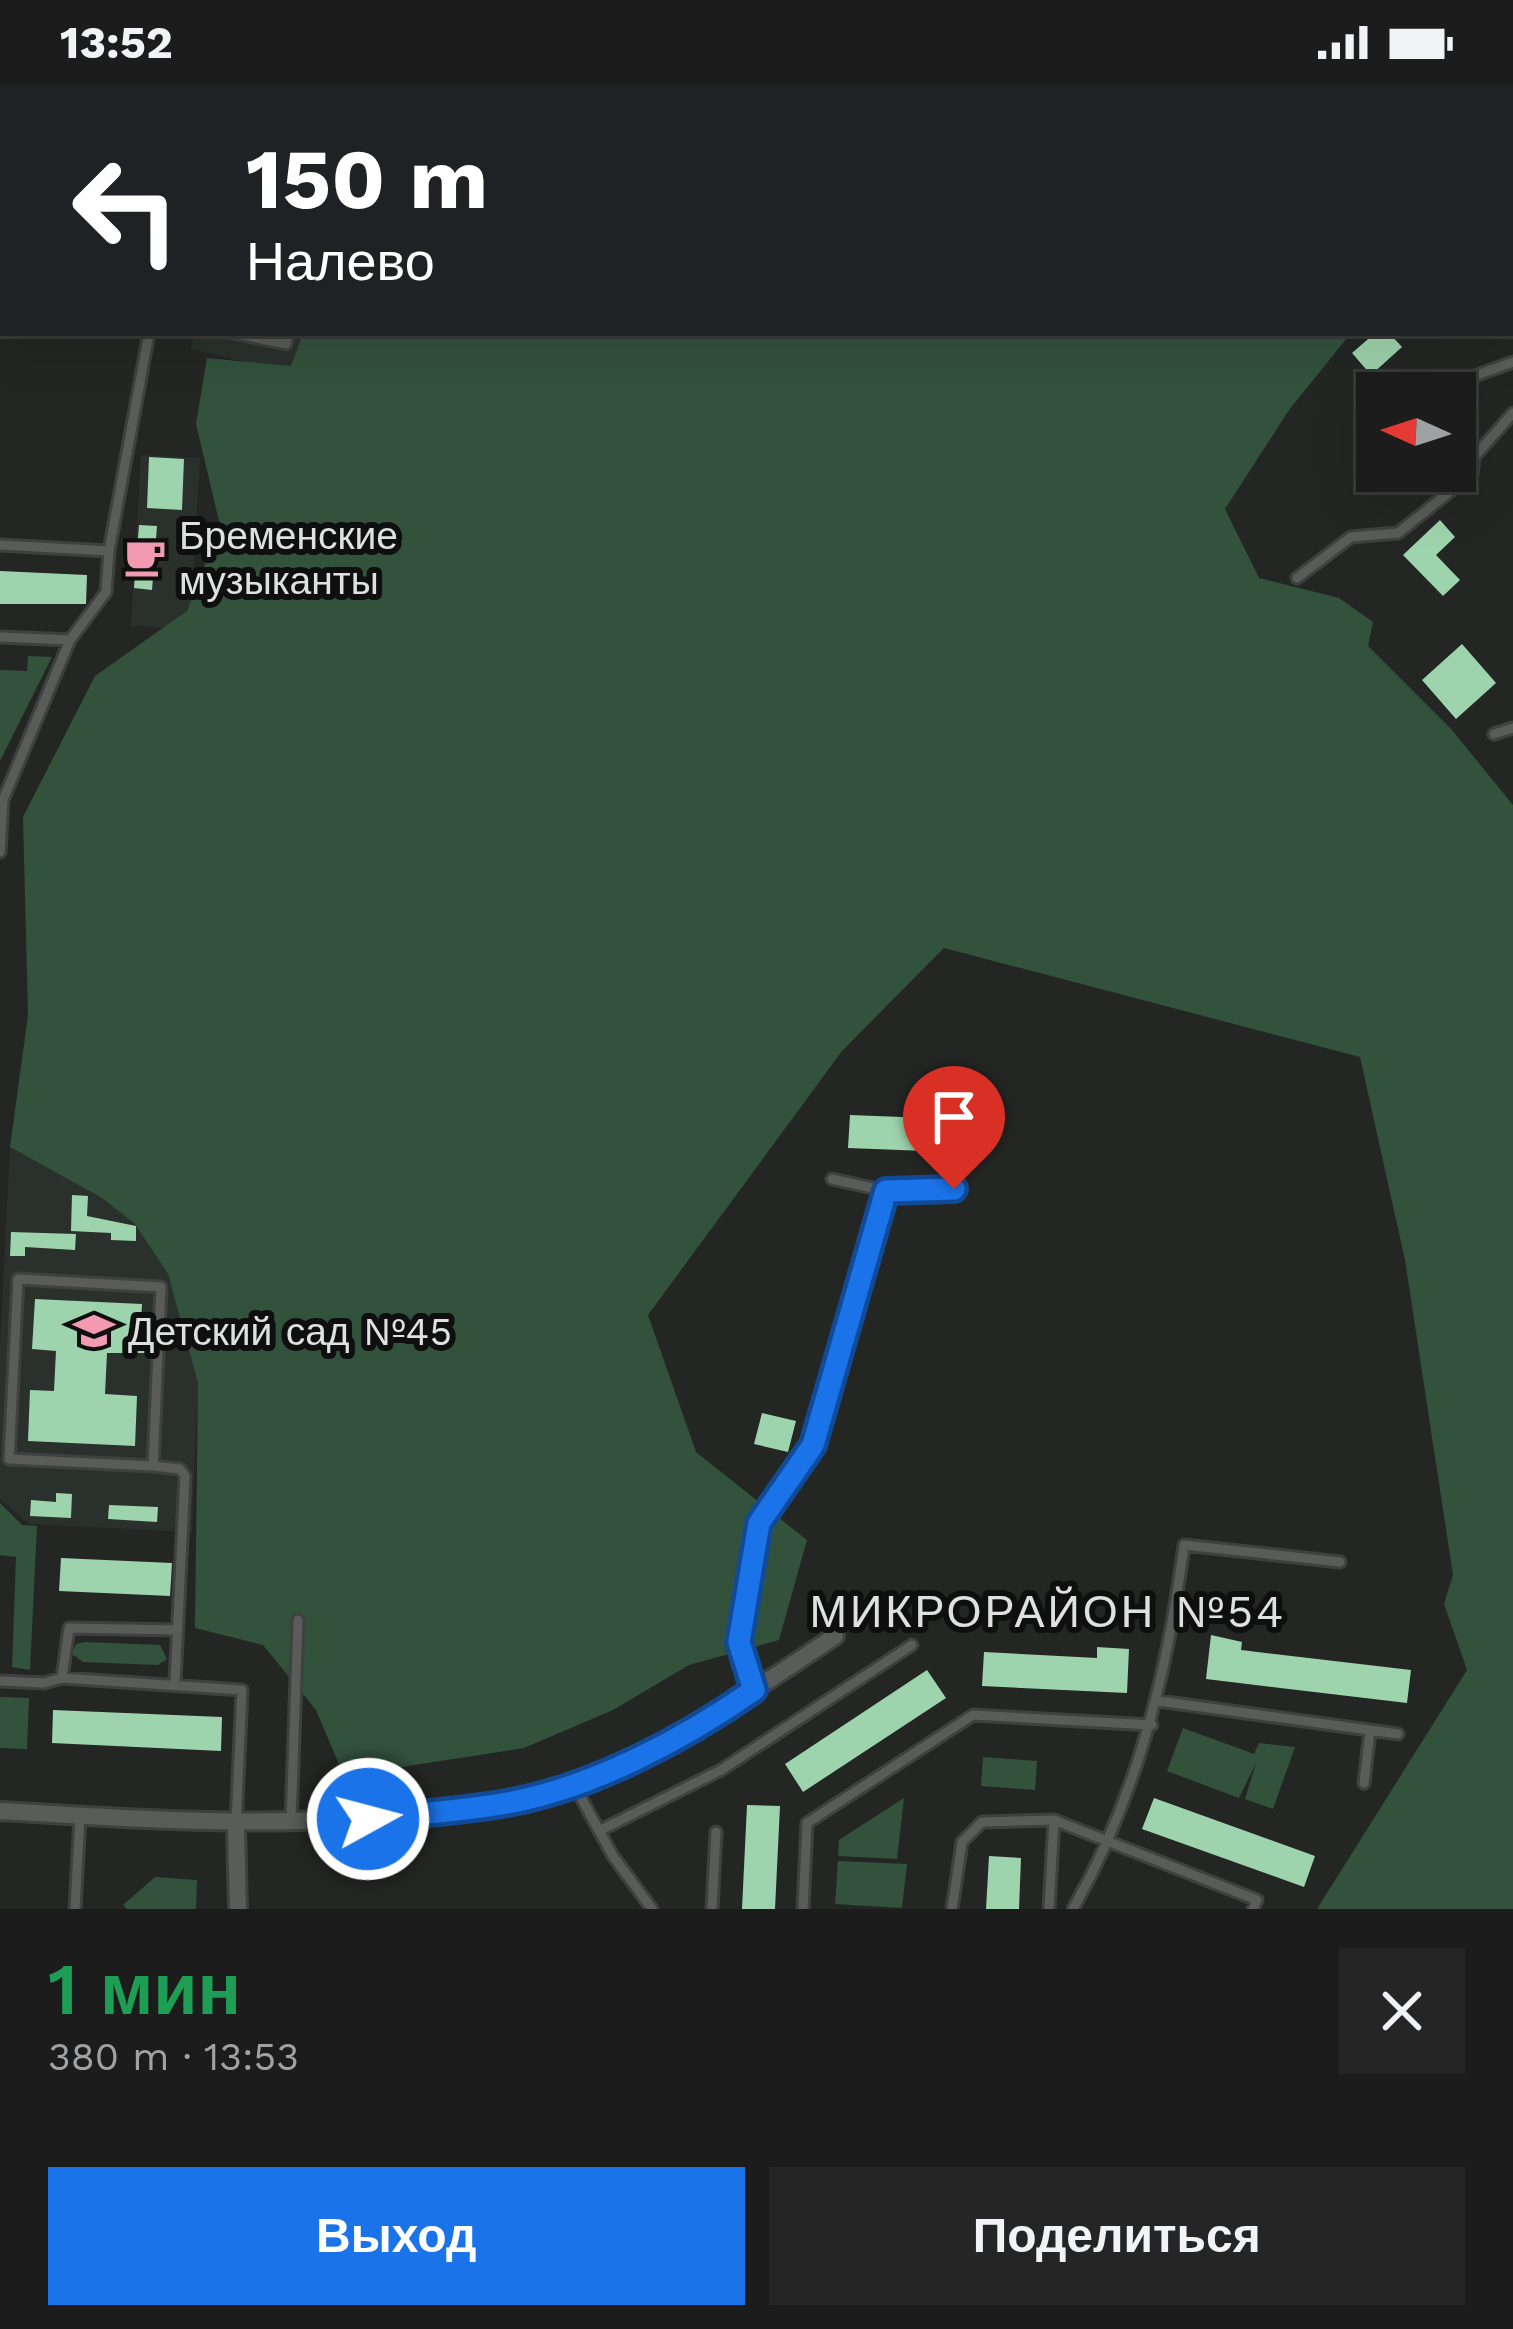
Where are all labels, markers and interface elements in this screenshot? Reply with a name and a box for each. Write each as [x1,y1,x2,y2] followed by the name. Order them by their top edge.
[60,16,173,69] text: 13:52
[246,130,488,228] text: 150 m
[48,132,204,288] icon: left
[246,230,435,293] text: Налево
[1356,372,1476,492] north arrow
[1356,372,1476,492] map controls
[179,513,398,603] place label: Бременские музыканты
[122,534,168,580] cafe icon: Бременские музыканты
[903,1066,1005,1189] pin
[921,1084,987,1150] icon: arrive
[71,1308,117,1354] school or university icon: Детский сад №45
[128,1309,452,1354] place label: Детский сад №45
[809,1585,1287,1638] district label: МИКРОРАЙОН №54
[305,1756,431,1882] position arrow
[48,1947,241,2031] text: 1 мин
[1339,1948,1465,2074] button: close
[48,2034,299,2079] text: 380 m · 13:53
[48,2167,745,2305] button: Выход
[769,2167,1465,2305] button: Поделиться

